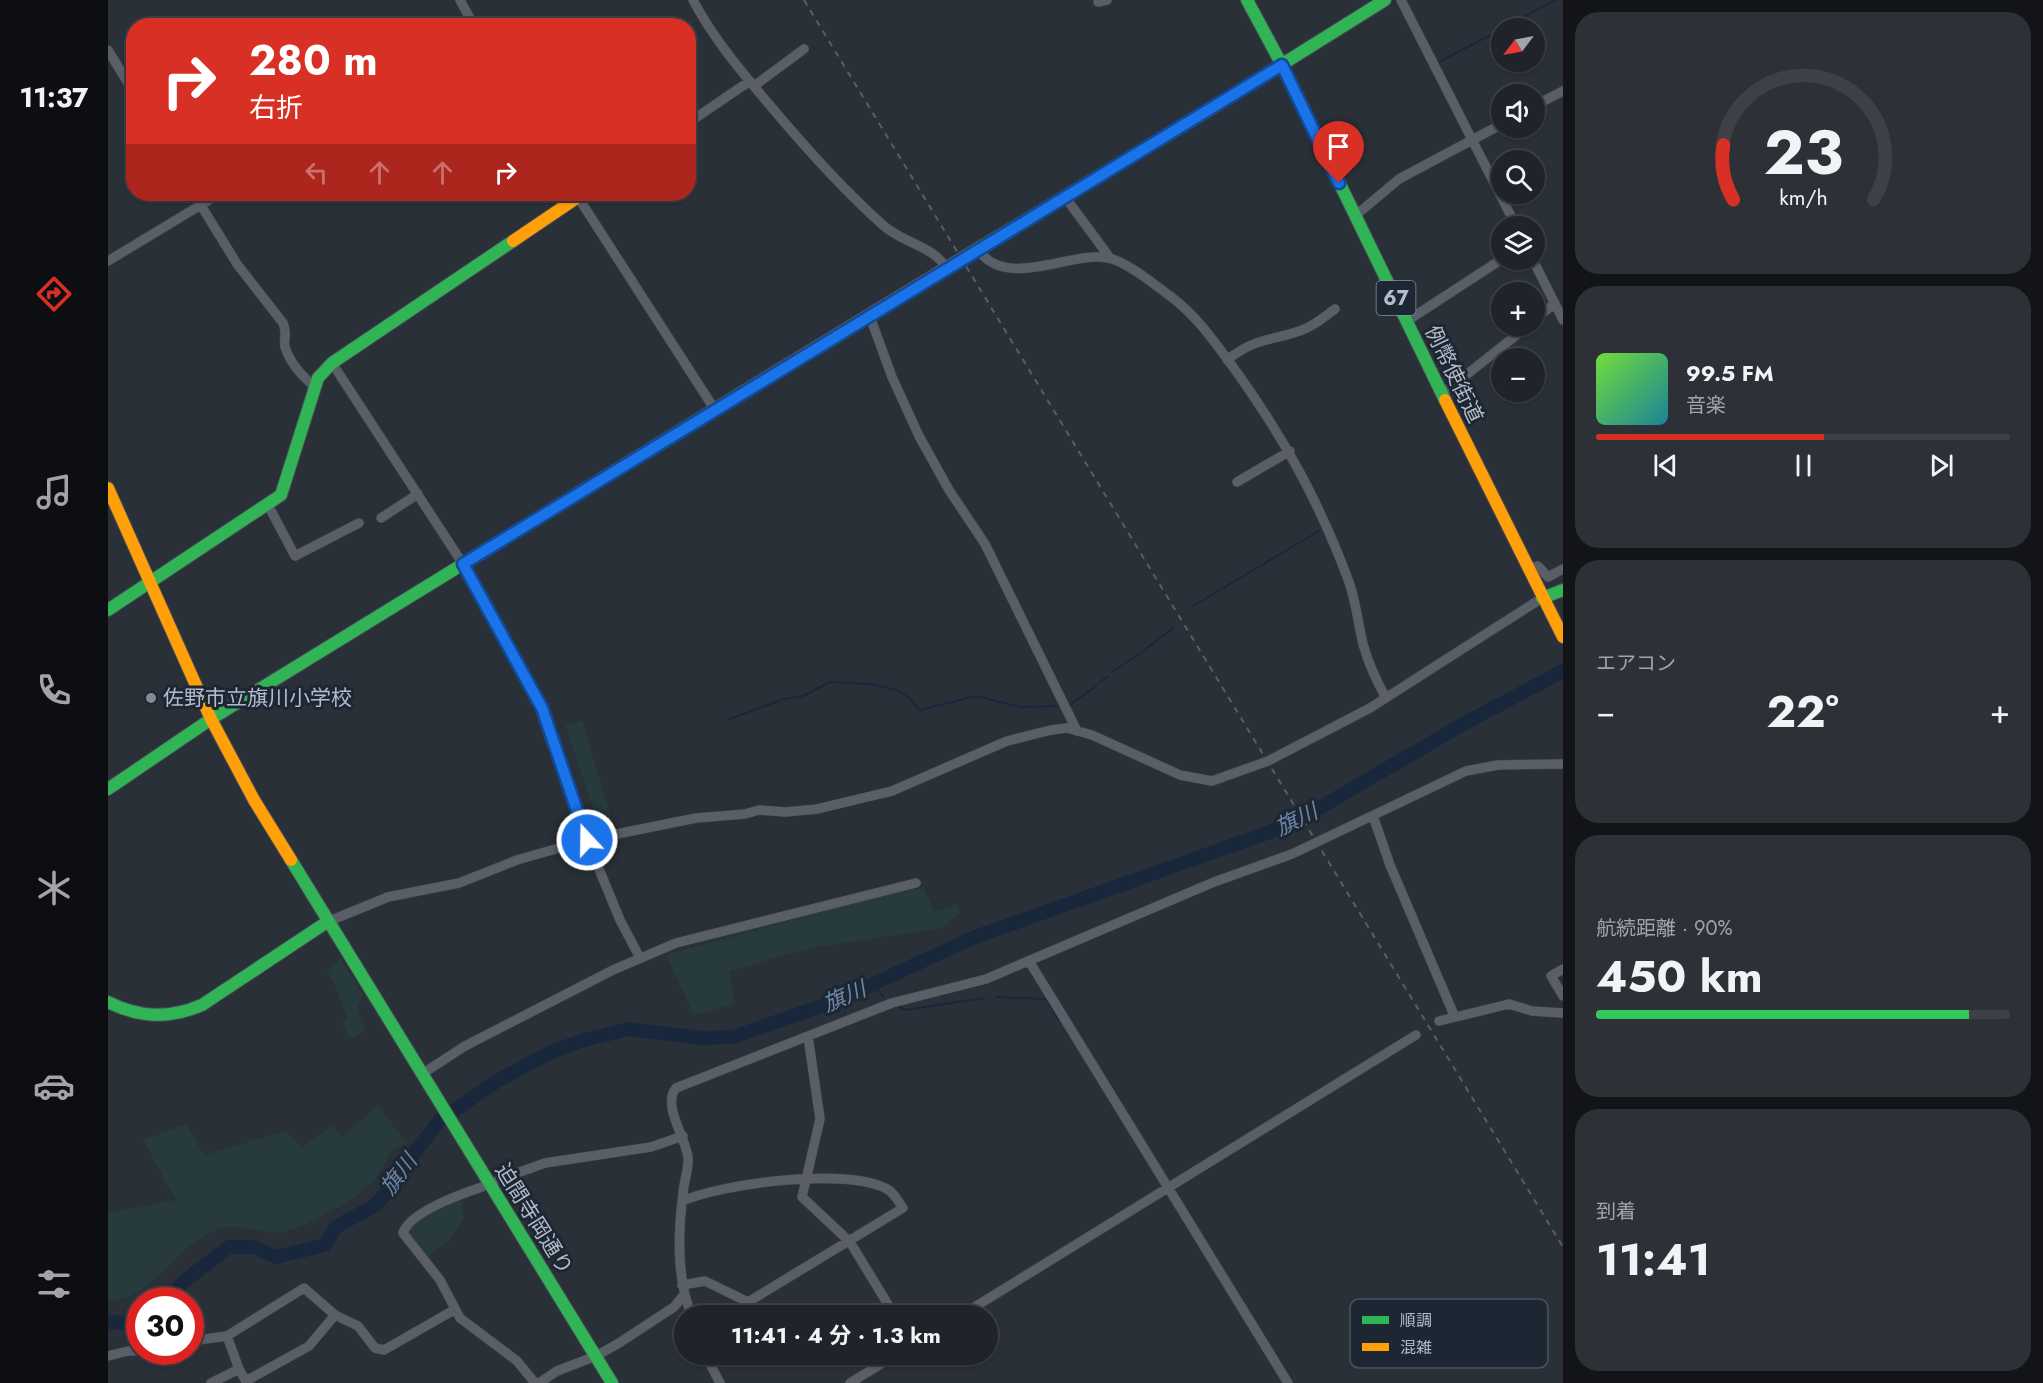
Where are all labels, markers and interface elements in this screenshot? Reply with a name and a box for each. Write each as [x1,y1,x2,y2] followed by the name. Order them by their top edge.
[1491,18,1545,72] north arrow
[1491,18,1545,402] map controls
[249,30,378,91] text: 280 m
[150,42,228,120] icon: right
[20,78,88,117] text: 11:37
[1491,84,1545,138] button: sound
[249,88,303,127] text: 右折
[1763,107,1843,197] text: 23
[1313,121,1364,183] pin
[1322,130,1355,163] icon: arrive
[1491,150,1545,204] button: search
[300,156,333,189] icon: left
[363,156,396,189] icon: ahead
[426,156,459,189] icon: ahead
[489,156,522,189] icon: right
[1779,182,1827,213] text: km/h
[1491,216,1545,270] button: layers
[33,273,75,315] icon: directions
[1376,281,1416,315] road number: 67
[1491,282,1545,336] button: +
[1418,320,1490,428] street label: 例幣使街道
[1491,348,1545,402] button: −
[1686,357,1774,389] text: 99.5 FM
[1686,391,1726,420] text: 音楽
[1649,449,1682,482] icon: previous
[1787,449,1820,482] icon: pause
[1925,449,1958,482] icon: next
[33,471,75,513] icon: music
[1596,649,1676,678] text: エアコン
[33,669,75,711] icon: phone
[1766,679,1839,744] text: 22°
[163,683,352,713] place label: 佐野市立旗川小学校
[1596,688,1615,735] text: −
[1990,688,2010,735] text: +
[144,691,158,705] marker: 佐野市立旗川小学校
[1269,794,1325,843] water label: 旗川
[555,808,619,872] position arrow
[33,867,75,909] icon: climate
[1596,914,1733,943] text: 航続距離 · 90%
[1596,944,1763,1009] text: 450 km
[817,972,872,1019] water label: 旗川
[33,1065,75,1107] icon: car
[372,1145,425,1201] water label: 旗川
[488,1158,580,1280] street label: 迫間寺岡通り
[1596,1197,1636,1226] text: 到着
[1596,1227,1711,1292] text: 11:41
[33,1263,75,1305] icon: filters
[126,1287,204,1365] speed limit sign: 30
[1350,1299,1548,1368] legend
[1400,1309,1432,1332] text: 順調
[731,1319,941,1351] text: 11:41 · 4 分 · 1.3 km
[1400,1336,1432,1359] text: 混雑

